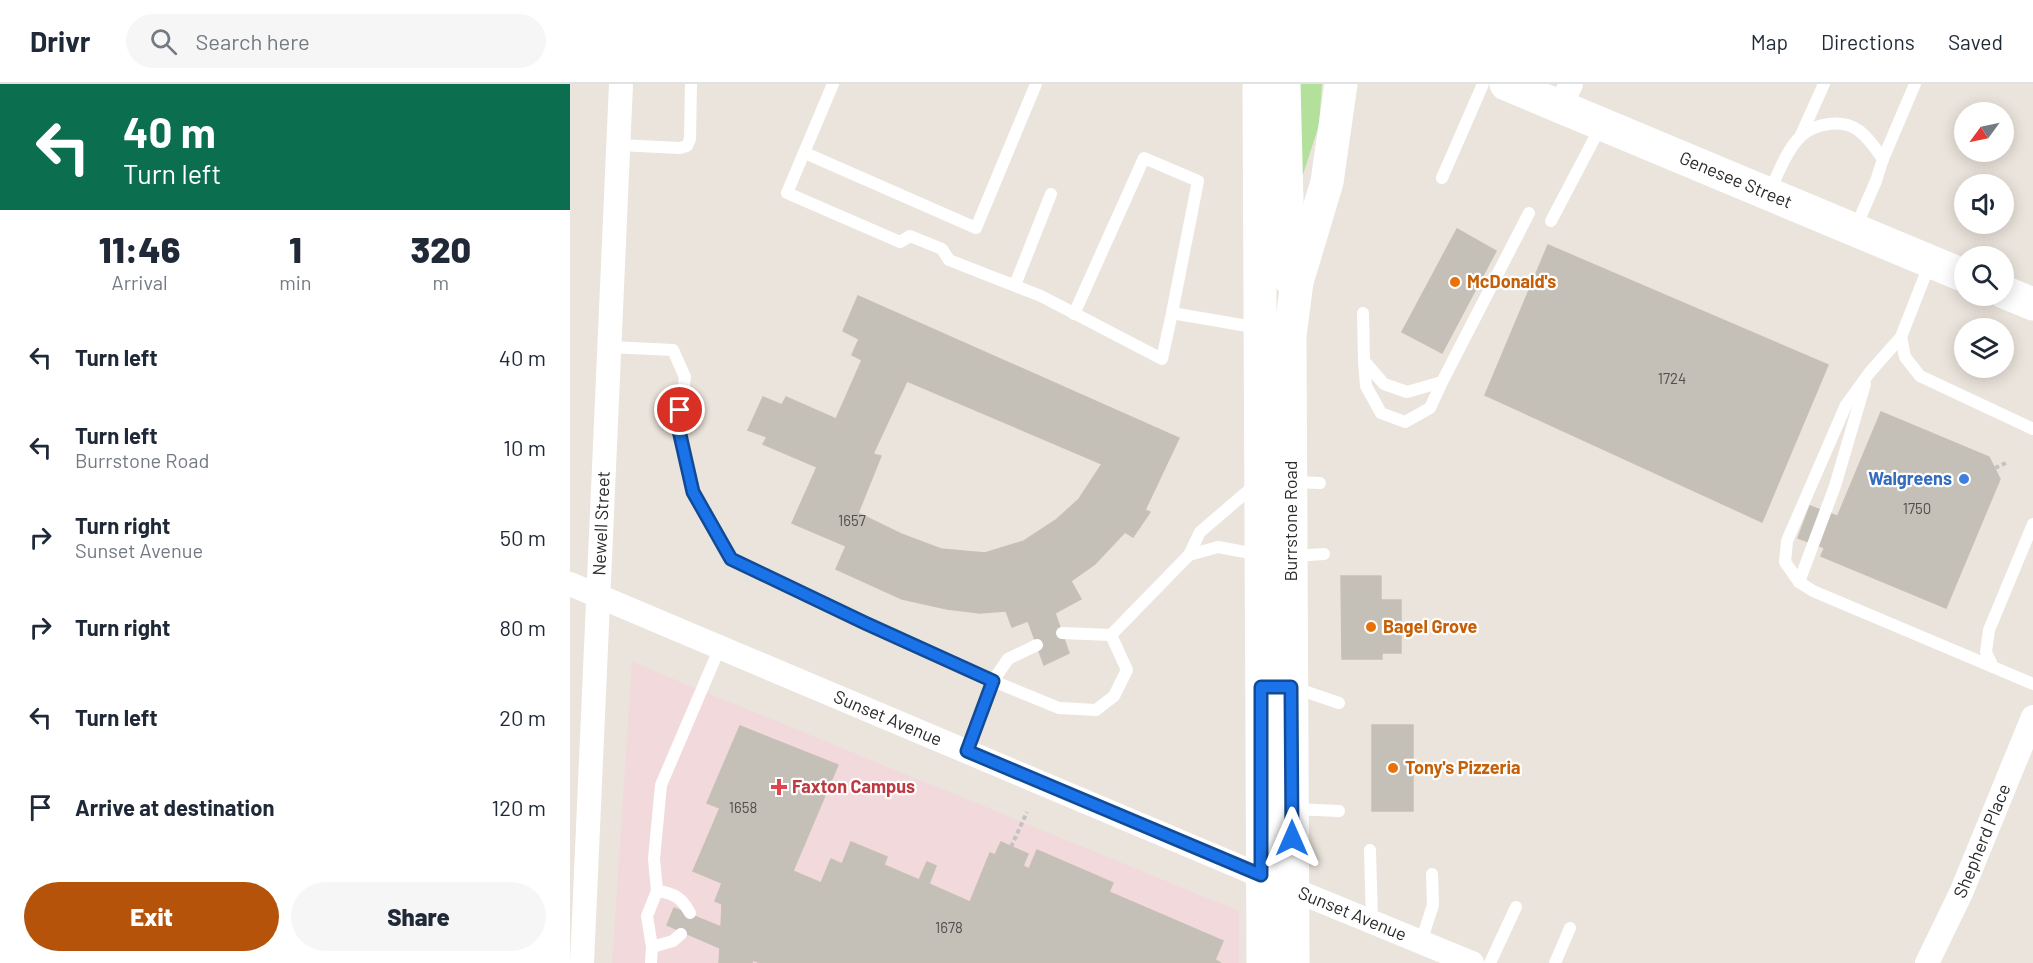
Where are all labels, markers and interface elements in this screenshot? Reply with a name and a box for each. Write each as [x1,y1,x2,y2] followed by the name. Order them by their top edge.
[126,14,546,68] search box
[30,24,90,58] text: Drivr
[147,25,180,58] icon: search
[195,28,310,54] text: Search here
[1751,29,1788,54] text: Map
[1821,29,1915,54] text: Directions
[1948,29,2003,54] text: Saved
[1954,102,2014,162] north arrow
[1954,102,2014,378] map controls
[123,106,216,156] text: 40 m
[24,108,102,186] icon: left
[1676,146,1796,213] street label: Genesee Street
[123,157,221,189] text: Turn left
[1954,174,2014,234] button: sound
[99,227,180,270] text: 11:46
[289,227,302,270] text: 1
[410,227,471,270] text: 320
[1954,246,2014,306] button: search
[112,270,168,294] text: Arrival
[279,270,312,294] text: min
[433,270,449,294] text: m
[1467,270,1556,292] place label: McDonald's
[1448,275,1462,289] marker: McDonald's
[1954,318,2014,378] button: layers
[24,341,57,374] icon: left
[75,344,158,370] text: Turn left
[499,344,546,370] text: 40 m
[1658,369,1686,387] house number: 1724
[654,384,705,435] pin
[663,393,696,426] icon: arrive
[75,422,158,448] text: Turn left
[24,431,57,464] icon: left
[503,434,546,460] text: 10 m
[75,448,209,472] text: Burrstone Road
[1279,460,1301,582] street label: Burrstone Road
[1868,467,1952,489] place label: Walgreens
[587,470,614,576] street label: Newell Street
[1957,472,1971,486] marker: Walgreens
[1903,499,1931,517] house number: 1750
[838,511,866,529] house number: 1657
[75,512,170,538] text: Turn right
[24,521,57,554] icon: right
[500,524,546,550] text: 50 m
[75,538,203,562] text: Sunset Avenue
[24,611,57,644] icon: right
[75,614,170,640] text: Turn right
[500,614,546,640] text: 80 m
[1383,615,1477,637] place label: Bagel Grove
[1364,620,1378,634] marker: Bagel Grove
[831,685,946,750] street label: Sunset Avenue
[24,701,57,734] icon: left
[75,704,158,730] text: Turn left
[499,704,546,730] text: 20 m
[1405,756,1521,778] place label: Tony's Pizzeria
[1386,761,1400,775] marker: Tony's Pizzeria
[792,775,915,797] place label: Faxton Campus
[770,778,788,796] marker: Faxton Campus
[1948,780,2015,901] street label: Shepherd Place
[24,791,57,824] icon: arrive
[75,794,274,820] text: Arrive at destination
[491,794,546,820] text: 120 m
[729,798,757,816] house number: 1658
[1260,806,1324,870] position arrow
[1295,881,1410,945] street label: Sunset Avenue
[24,882,279,951] button: Exit
[291,882,546,951] button: Share
[935,918,963,936] house number: 1678

